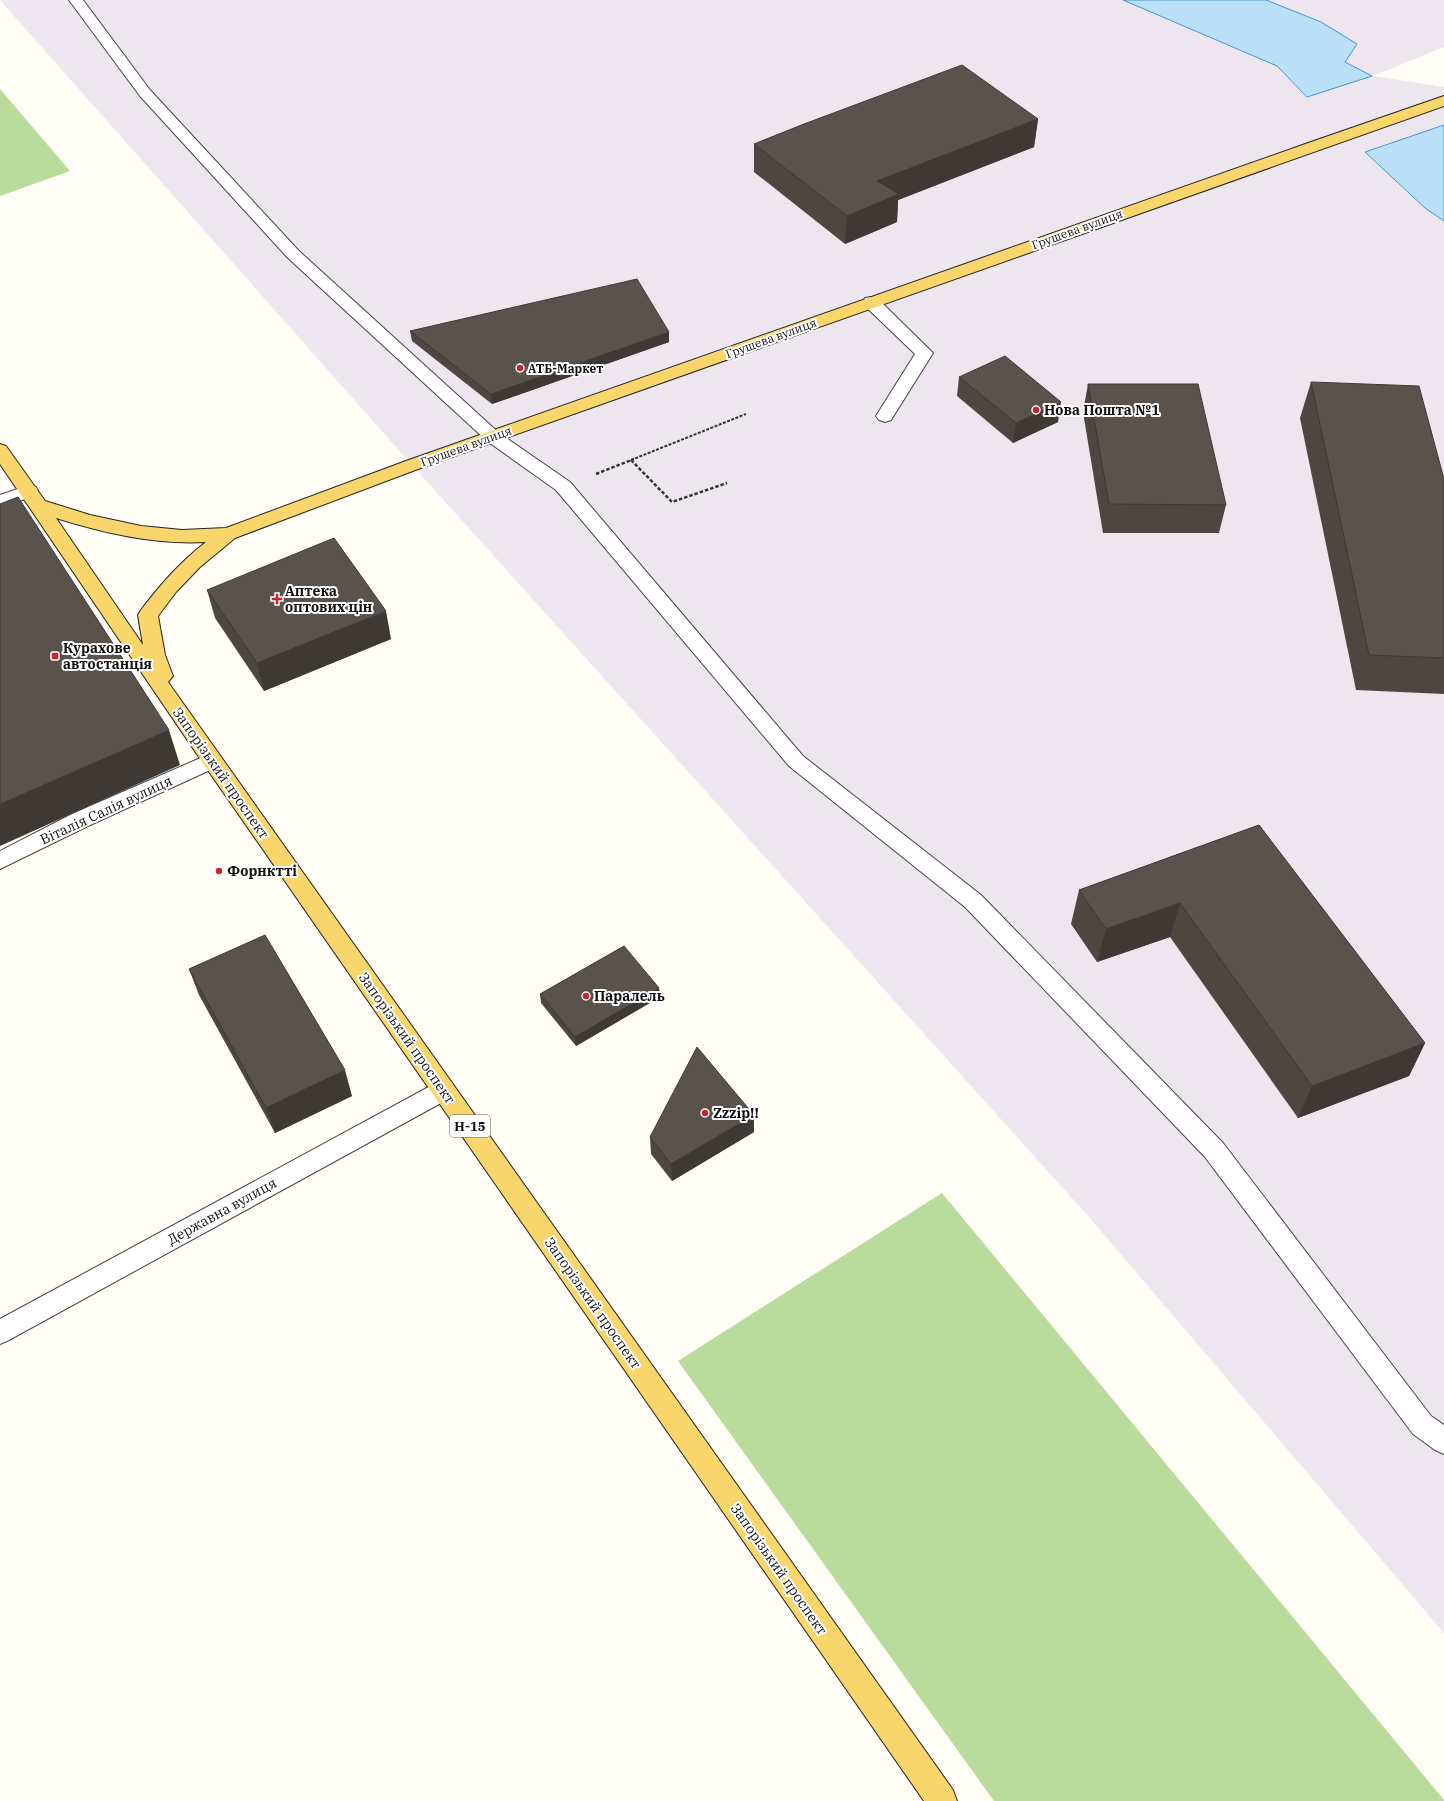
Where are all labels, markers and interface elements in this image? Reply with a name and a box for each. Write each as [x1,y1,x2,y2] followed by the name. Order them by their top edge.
[1029,206,1125,252] street label: Грушева вулиця
[723,315,819,361] street label: Грушева вулиця
[528,361,603,376] place label: АТБ-Маркет
[515,363,525,373] marker: АТБ-Маркет
[1044,401,1160,419] place label: Нова Пошта №1
[1031,405,1041,415] marker: Нова Пошта №1
[418,423,514,469] street label: Грушева вулиця
[285,582,372,616] place label: Аптека оптових цін
[272,594,282,604] marker: Аптека оптових цін
[63,639,153,673] place label: Курахове автостанцiя
[50,651,60,661] marker: Курахове автостанцiя
[169,704,273,842] street label: Запорізький проспект
[37,771,175,849] street label: Віталія Салія вулиця
[227,862,297,880] place label: Форнктті
[214,866,224,876] marker: Форнктті
[355,969,459,1107] street label: Запорізький проспект
[594,987,665,1005] place label: Паралель
[581,991,591,1001] marker: Паралель
[713,1104,759,1122] place label: Zzzip!!
[700,1108,710,1118] marker: Zzzip!!
[450,1115,490,1137] road number: Н-15
[164,1174,280,1248] street label: Державна вулиця
[541,1234,645,1372] street label: Запорізький проспект
[727,1500,831,1638] street label: Запорізький проспект

